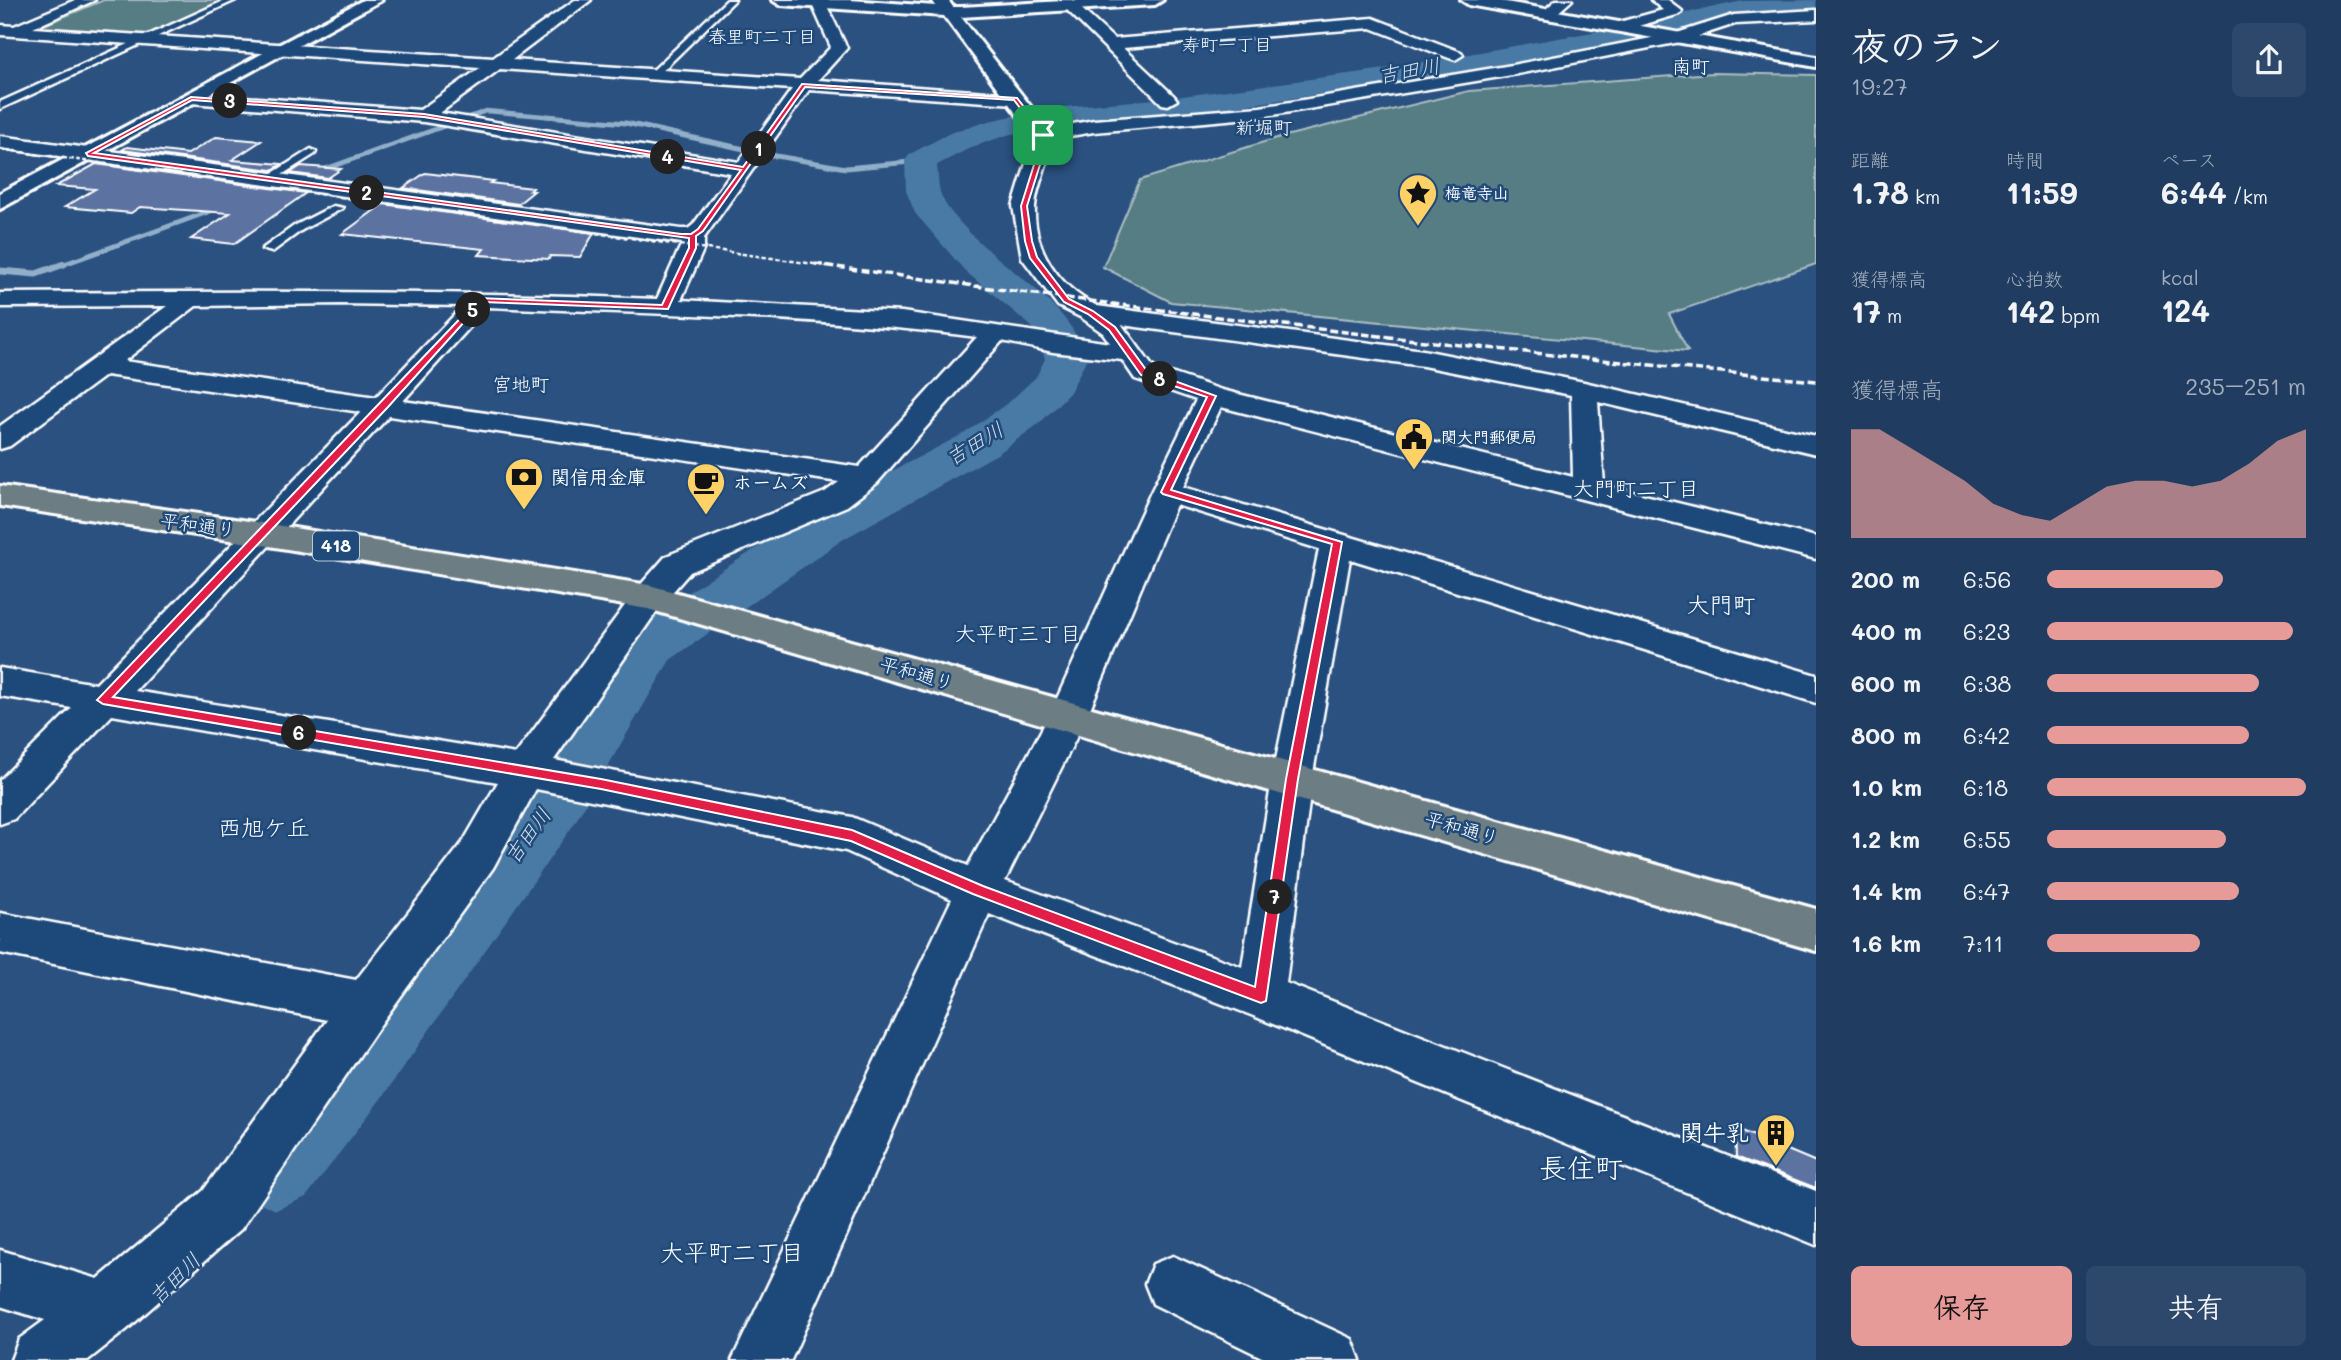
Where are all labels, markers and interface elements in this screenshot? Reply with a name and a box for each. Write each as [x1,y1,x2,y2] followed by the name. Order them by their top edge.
[1851,20,2003,70] text: 夜のラン
[2232,23,2306,97] button: share
[708,24,816,48] district label: 春里町二丁目
[1182,32,1272,56] district label: 寿町一丁目
[1375,51,1442,88] water label: 吉田川
[1672,53,1710,78] district label: 南町
[1851,71,1908,101] text: 19:27
[212,84,247,119] pin: 3
[224,88,235,113] text: 3
[1013,105,1073,165] pin
[1235,114,1293,139] district label: 新堀町
[1024,116,1062,154] icon: arrive
[742,132,776,166] pin: 1
[754,136,763,161] text: 1
[650,140,686,174] pin: 4
[661,144,674,169] text: 4
[1851,147,1889,172] text: 距離
[2006,147,2044,172] text: 時間
[2161,147,2217,172] text: ペース
[1397,172,1439,227] place icon: 梅竜寺山
[1851,172,1909,212] text: 1.78
[2006,172,2078,212] text: 11:59
[2161,172,2227,212] text: 6:44
[350,176,384,210] pin: 2
[361,180,372,205] text: 2
[1445,182,1509,203] place label: 梅竜寺山
[1909,184,1940,209] text: km
[2227,184,2268,209] text: /km
[2161,265,2199,290] text: kcal
[1851,266,1927,291] text: 獲得標高
[2006,266,2063,291] text: 心拍数
[2161,290,2210,330] text: 124
[1851,291,1881,331] text: 17
[2006,291,2055,331] text: 142
[456,292,490,328] pin: 5
[467,297,478,322] text: 5
[1881,303,1902,328] text: m
[2055,303,2100,328] text: bpm
[1142,362,1178,396] pin: 8
[1154,366,1165,391] text: 8
[492,371,550,396] district label: 宮地町
[2185,371,2306,401] text: 235–251 m
[1851,374,1943,404] text: 獲得標高
[940,415,1008,471] water label: 吉田川
[1393,416,1435,471] public building icon: 関大門郵便局
[1441,426,1537,447] place label: 関大門郵便局
[503,456,545,511] bank icon: 関信用金庫
[685,461,727,516] cafe icon: ホームズ
[551,464,646,489] place label: 関信用金庫
[733,469,808,494] place label: ホームズ
[1573,474,1699,501] district label: 大門町二丁目
[159,507,237,542] street label: 平和通り
[313,532,359,560] road number: 418
[1851,564,1920,594] text: 200 m
[1963,564,2011,594] text: 6:56
[1687,589,1756,619] district label: 大門町
[1851,616,1922,646] text: 400 m
[1963,616,2010,646] text: 6:23
[955,619,1081,646] district label: 大平町三丁目
[877,650,957,695] street label: 平和通り
[1851,668,1921,698] text: 600 m
[1963,668,2011,698] text: 6:38
[282,716,316,750] pin: 6
[293,720,304,745] text: 6
[1851,720,1921,750] text: 800 m
[1963,720,2010,750] text: 6:42
[1851,772,1922,802] text: 1.0 km
[1963,772,2008,802] text: 6:18
[497,802,556,869] water label: 吉田川
[1422,805,1502,850] street label: 平和通り
[218,812,310,842] district label: 西旭ケ丘
[1851,824,1920,854] text: 1.2 km
[1963,824,2011,854] text: 6:55
[1851,876,1922,906] text: 1.4 km
[1963,876,2010,906] text: 6:47
[1258,880,1292,914] pin: 7
[1269,884,1280,909] text: 7
[1851,928,1921,958] text: 1.6 km
[1963,928,2003,958] text: 7:11
[1755,1112,1797,1167] building icon: 関牛乳
[1680,1117,1749,1147] place label: 関牛乳
[1539,1149,1623,1185] district label: 長住町
[660,1236,804,1267] district label: 大平町二丁目
[142,1246,206,1310] water label: 吉田川
[1851,1266,2072,1346] button: 保存
[2086,1266,2306,1346] button: 共有

